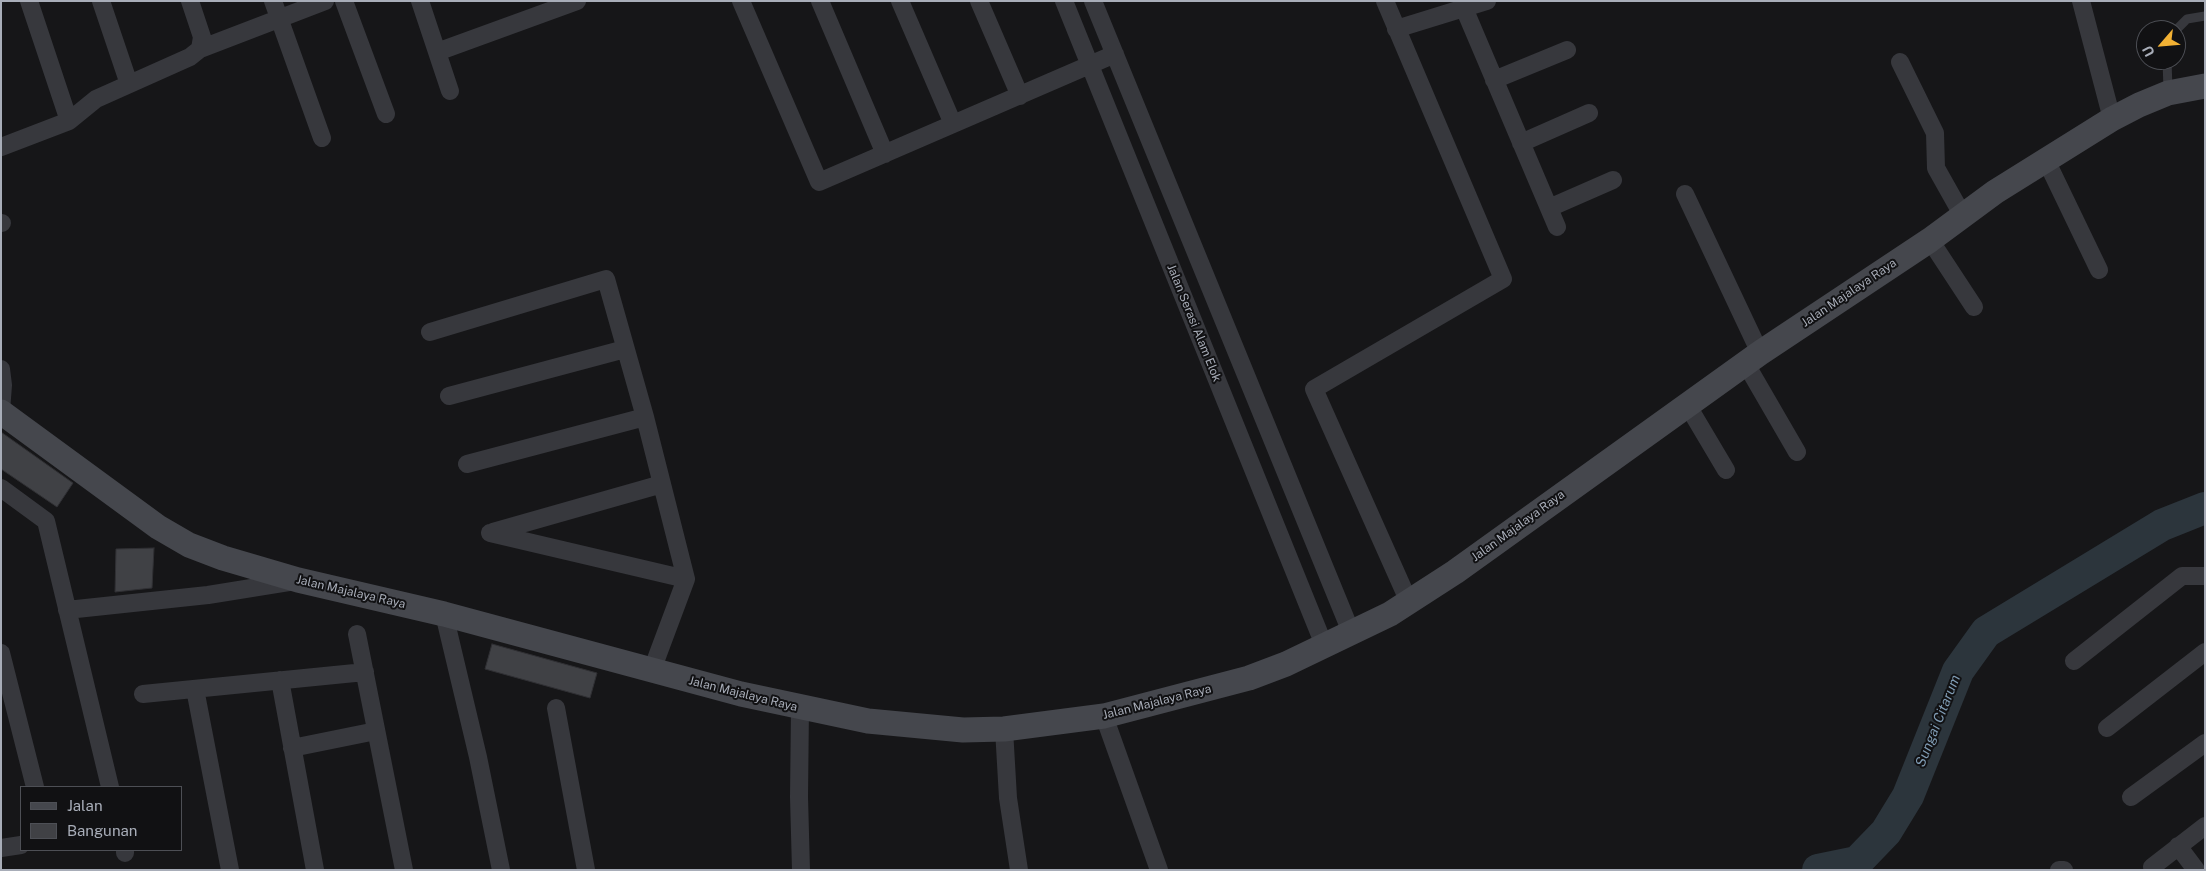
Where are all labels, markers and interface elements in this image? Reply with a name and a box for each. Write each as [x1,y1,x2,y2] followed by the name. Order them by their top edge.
[2136,20,2186,70] north arrow
[2139,43,2158,60] text: U
[1799,256,1899,330] street label: Jalan Majalaya Raya
[1164,262,1224,384] street label: Jalan Serasi Alam Elok
[1469,487,1567,565] street label: Jalan Majalaya Raya
[295,572,407,612] street label: Jalan Majalaya Raya
[1912,673,1964,769] water label: Sungai Citarum
[687,674,799,714] street label: Jalan Majalaya Raya
[1101,682,1213,722] street label: Jalan Majalaya Raya
[20,786,182,851] legend
[67,797,103,814] text: Jalan
[67,822,138,839] text: Bangunan

